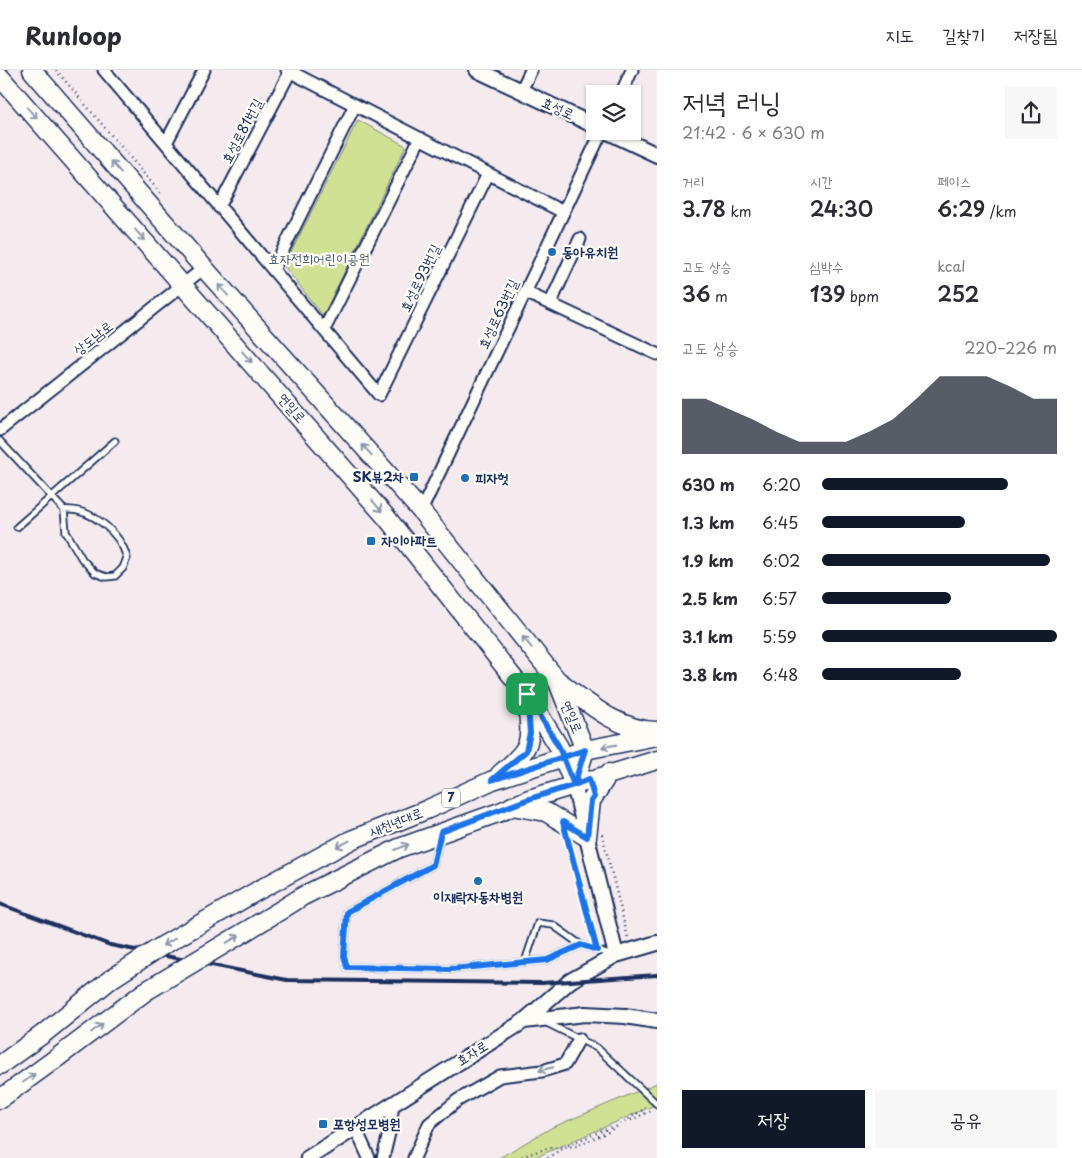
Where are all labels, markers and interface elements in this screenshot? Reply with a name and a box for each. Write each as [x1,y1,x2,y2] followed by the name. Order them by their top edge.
[25,17,122,53] text: Runloop
[885,21,914,48] text: 지도
[942,21,986,48] text: 길찾기
[1014,21,1057,48] text: 저장됨
[682,79,781,122] text: 저녁 러닝
[586,85,641,140] map controls
[586,85,641,140] button: layers
[1005,87,1057,139] button: share
[538,91,578,124] street label: 효성로
[216,94,268,167] street label: 효성로81번길
[27,107,38,120] one-way arrow
[682,120,825,144] text: 21:42 · 6 × 630 m
[111,161,122,174] one-way arrow
[682,171,705,192] text: 거리
[810,171,832,192] text: 시간
[937,171,971,192] text: 페이스
[682,192,726,224] text: 3.78
[810,192,873,224] text: 24:30
[937,192,985,224] text: 6:29
[726,201,752,222] text: km
[985,201,1017,222] text: /km
[134,228,146,241] one-way arrow
[394,240,445,315] street label: 효성로93번길
[562,241,618,262] place label: 동아유치원
[546,246,558,258] marker: 동아유치원
[268,248,370,269] park label: 효자전희어린이공원
[682,256,732,277] text: 고도 상승
[810,256,843,277] text: 심박수
[937,256,965,277] text: kcal
[472,275,523,352] street label: 효성로63번길
[682,277,711,309] text: 36
[810,277,845,309] text: 139
[937,277,979,309] text: 252
[217,283,229,296] one-way arrow
[711,286,728,307] text: m
[845,286,879,307] text: bpm
[68,315,117,360] street label: 상도남로
[682,335,739,359] text: 고도 상승
[964,335,1057,359] text: 220–226 m
[241,350,252,363] one-way arrow
[273,388,311,427] street label: 연일로
[361,443,372,456] one-way arrow
[353,466,404,487] place label: SK뷰2차
[475,467,509,488] place label: 피자헛
[408,471,420,483] marker: SK뷰2차
[459,472,471,484] marker: 피자헛
[682,472,735,496] text: 630 m
[762,472,801,496] text: 6:20
[371,500,382,513] one-way arrow
[682,510,734,534] text: 1.3 km
[762,510,798,534] text: 6:45
[381,530,437,551] place label: 자이아파트
[365,535,377,547] marker: 자이아파트
[682,548,734,572] text: 1.9 km
[762,548,800,572] text: 6:02
[682,586,738,610] text: 2.5 km
[762,586,797,610] text: 6:57
[682,624,733,648] text: 3.1 km
[762,624,797,648] text: 5:59
[521,635,532,648] one-way arrow
[682,662,738,686] text: 3.8 km
[762,662,798,686] text: 6:48
[506,673,548,715] pin
[513,680,541,708] icon: arrive
[556,697,589,736] street label: 연일로
[602,741,618,751] one-way arrow
[442,788,460,808] road number: 7
[366,802,426,841] street label: 새천년대로
[335,839,350,849] one-way arrow
[394,842,409,852] one-way arrow
[472,875,484,887] marker: 이재락자동차병원
[433,886,523,907] place label: 이재락자동차병원
[225,933,239,943] one-way arrow
[162,937,177,947] one-way arrow
[90,1023,104,1033] one-way arrow
[452,1035,492,1070] street label: 효자로
[538,1065,554,1075] one-way arrow
[22,1073,36,1084] one-way arrow
[682,1090,865,1148] button: 저장
[875,1090,1057,1148] button: 공유
[333,1113,401,1134] place label: 포항성모병원
[317,1118,329,1130] marker: 포항성모병원

